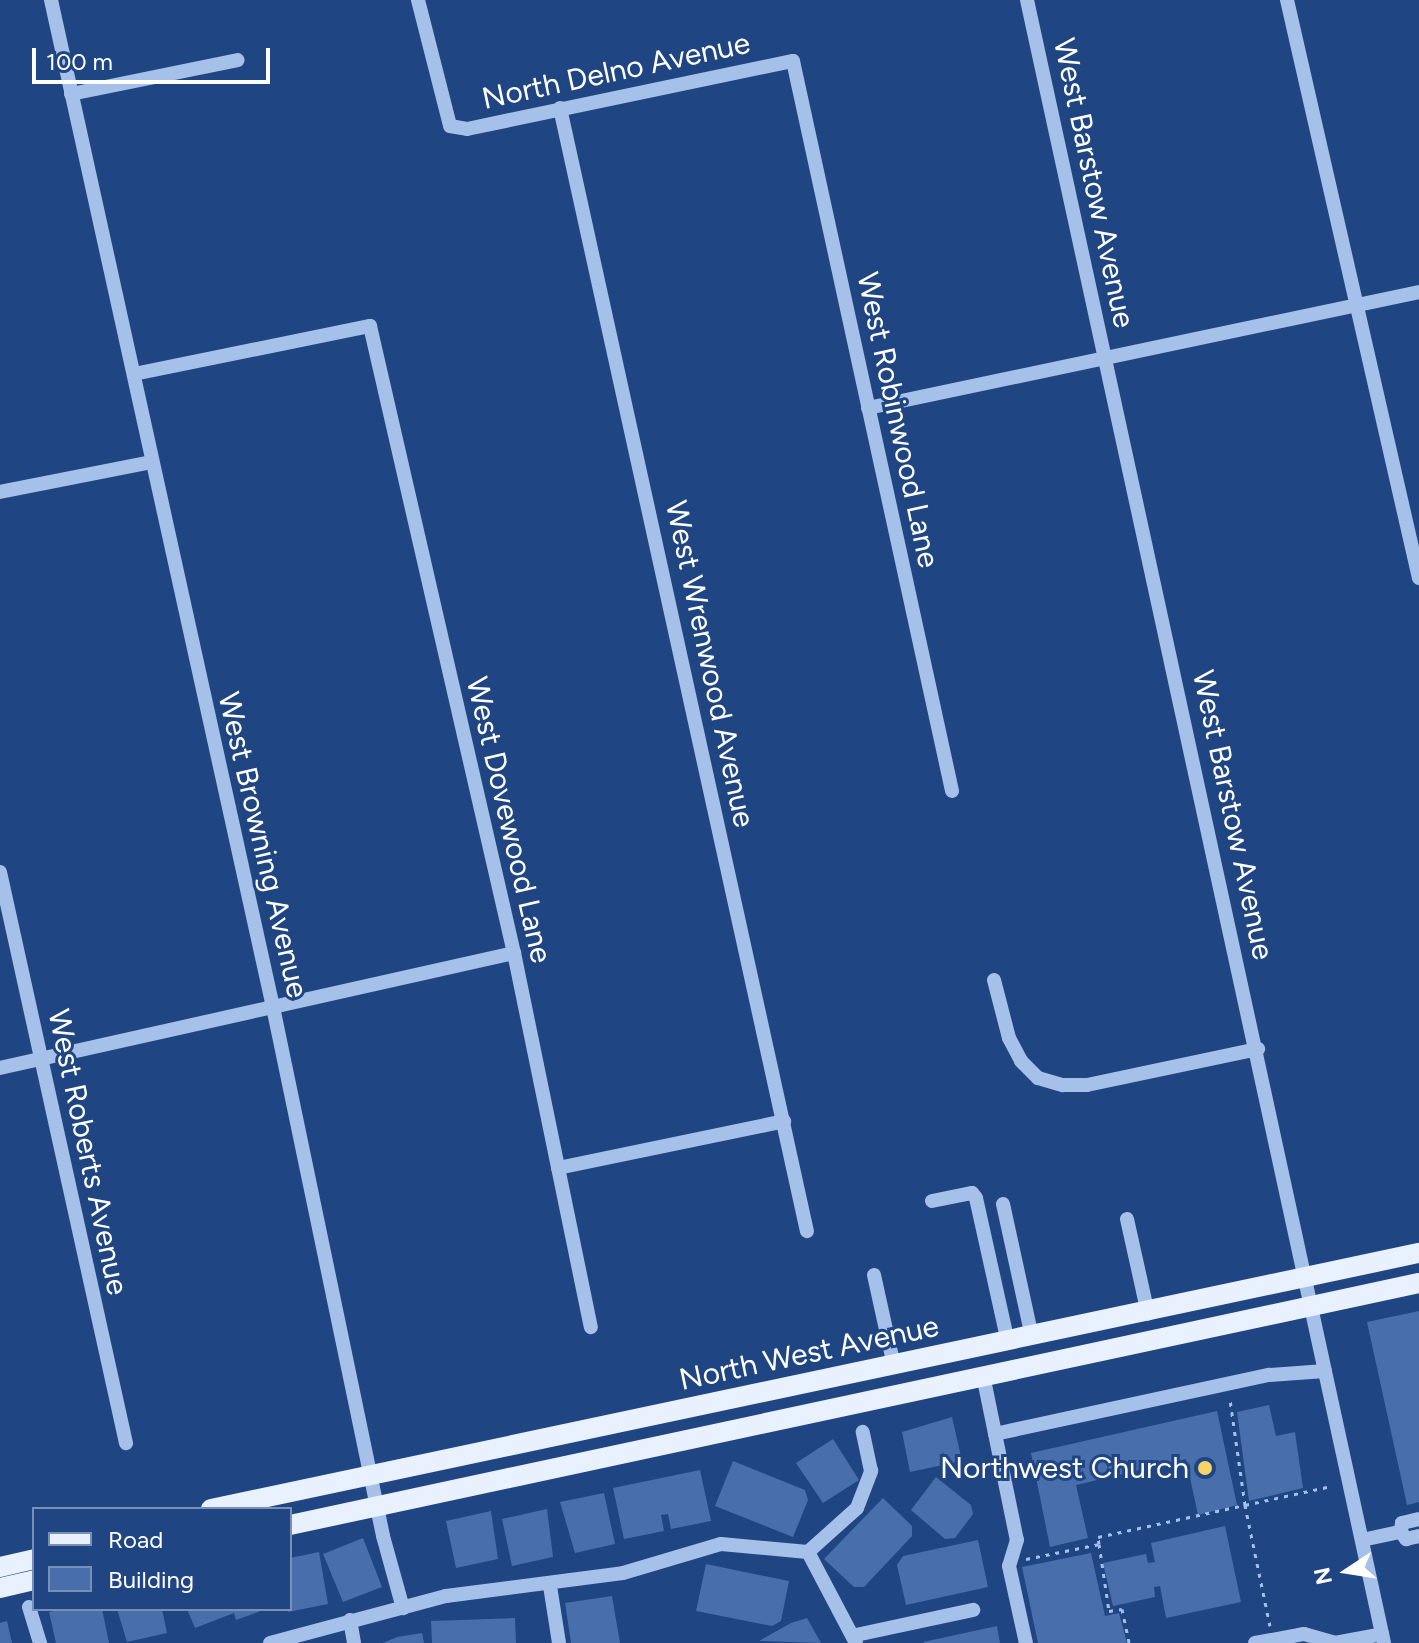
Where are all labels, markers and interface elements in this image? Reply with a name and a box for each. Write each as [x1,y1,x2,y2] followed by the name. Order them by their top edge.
[479,25,753,117] street label: North Delno Avenue
[36,32,274,82] scale bar
[1046,35,1142,331] street label: West Barstow Avenue
[46,47,113,76] text: 100 m
[849,269,947,571] street label: West Robinwood Lane
[658,497,762,831] street label: West Wrenwood Avenue
[1185,667,1281,963] street label: West Barstow Avenue
[459,673,559,967] street label: West Dovewood Lane
[210,689,316,1001] street label: West Browning Avenue
[40,1006,136,1298] street label: West Roberts Avenue
[676,1308,942,1398] street label: North West Avenue
[940,1450,1189,1486] place label: Northwest Church
[1196,1459,1214,1477] marker: Northwest Church
[32,1507,292,1611] legend
[108,1525,163,1554] text: Road
[1307,1531,1387,1611] north arrow
[108,1565,194,1594] text: Building
[1308,1565,1338,1587] text: N

